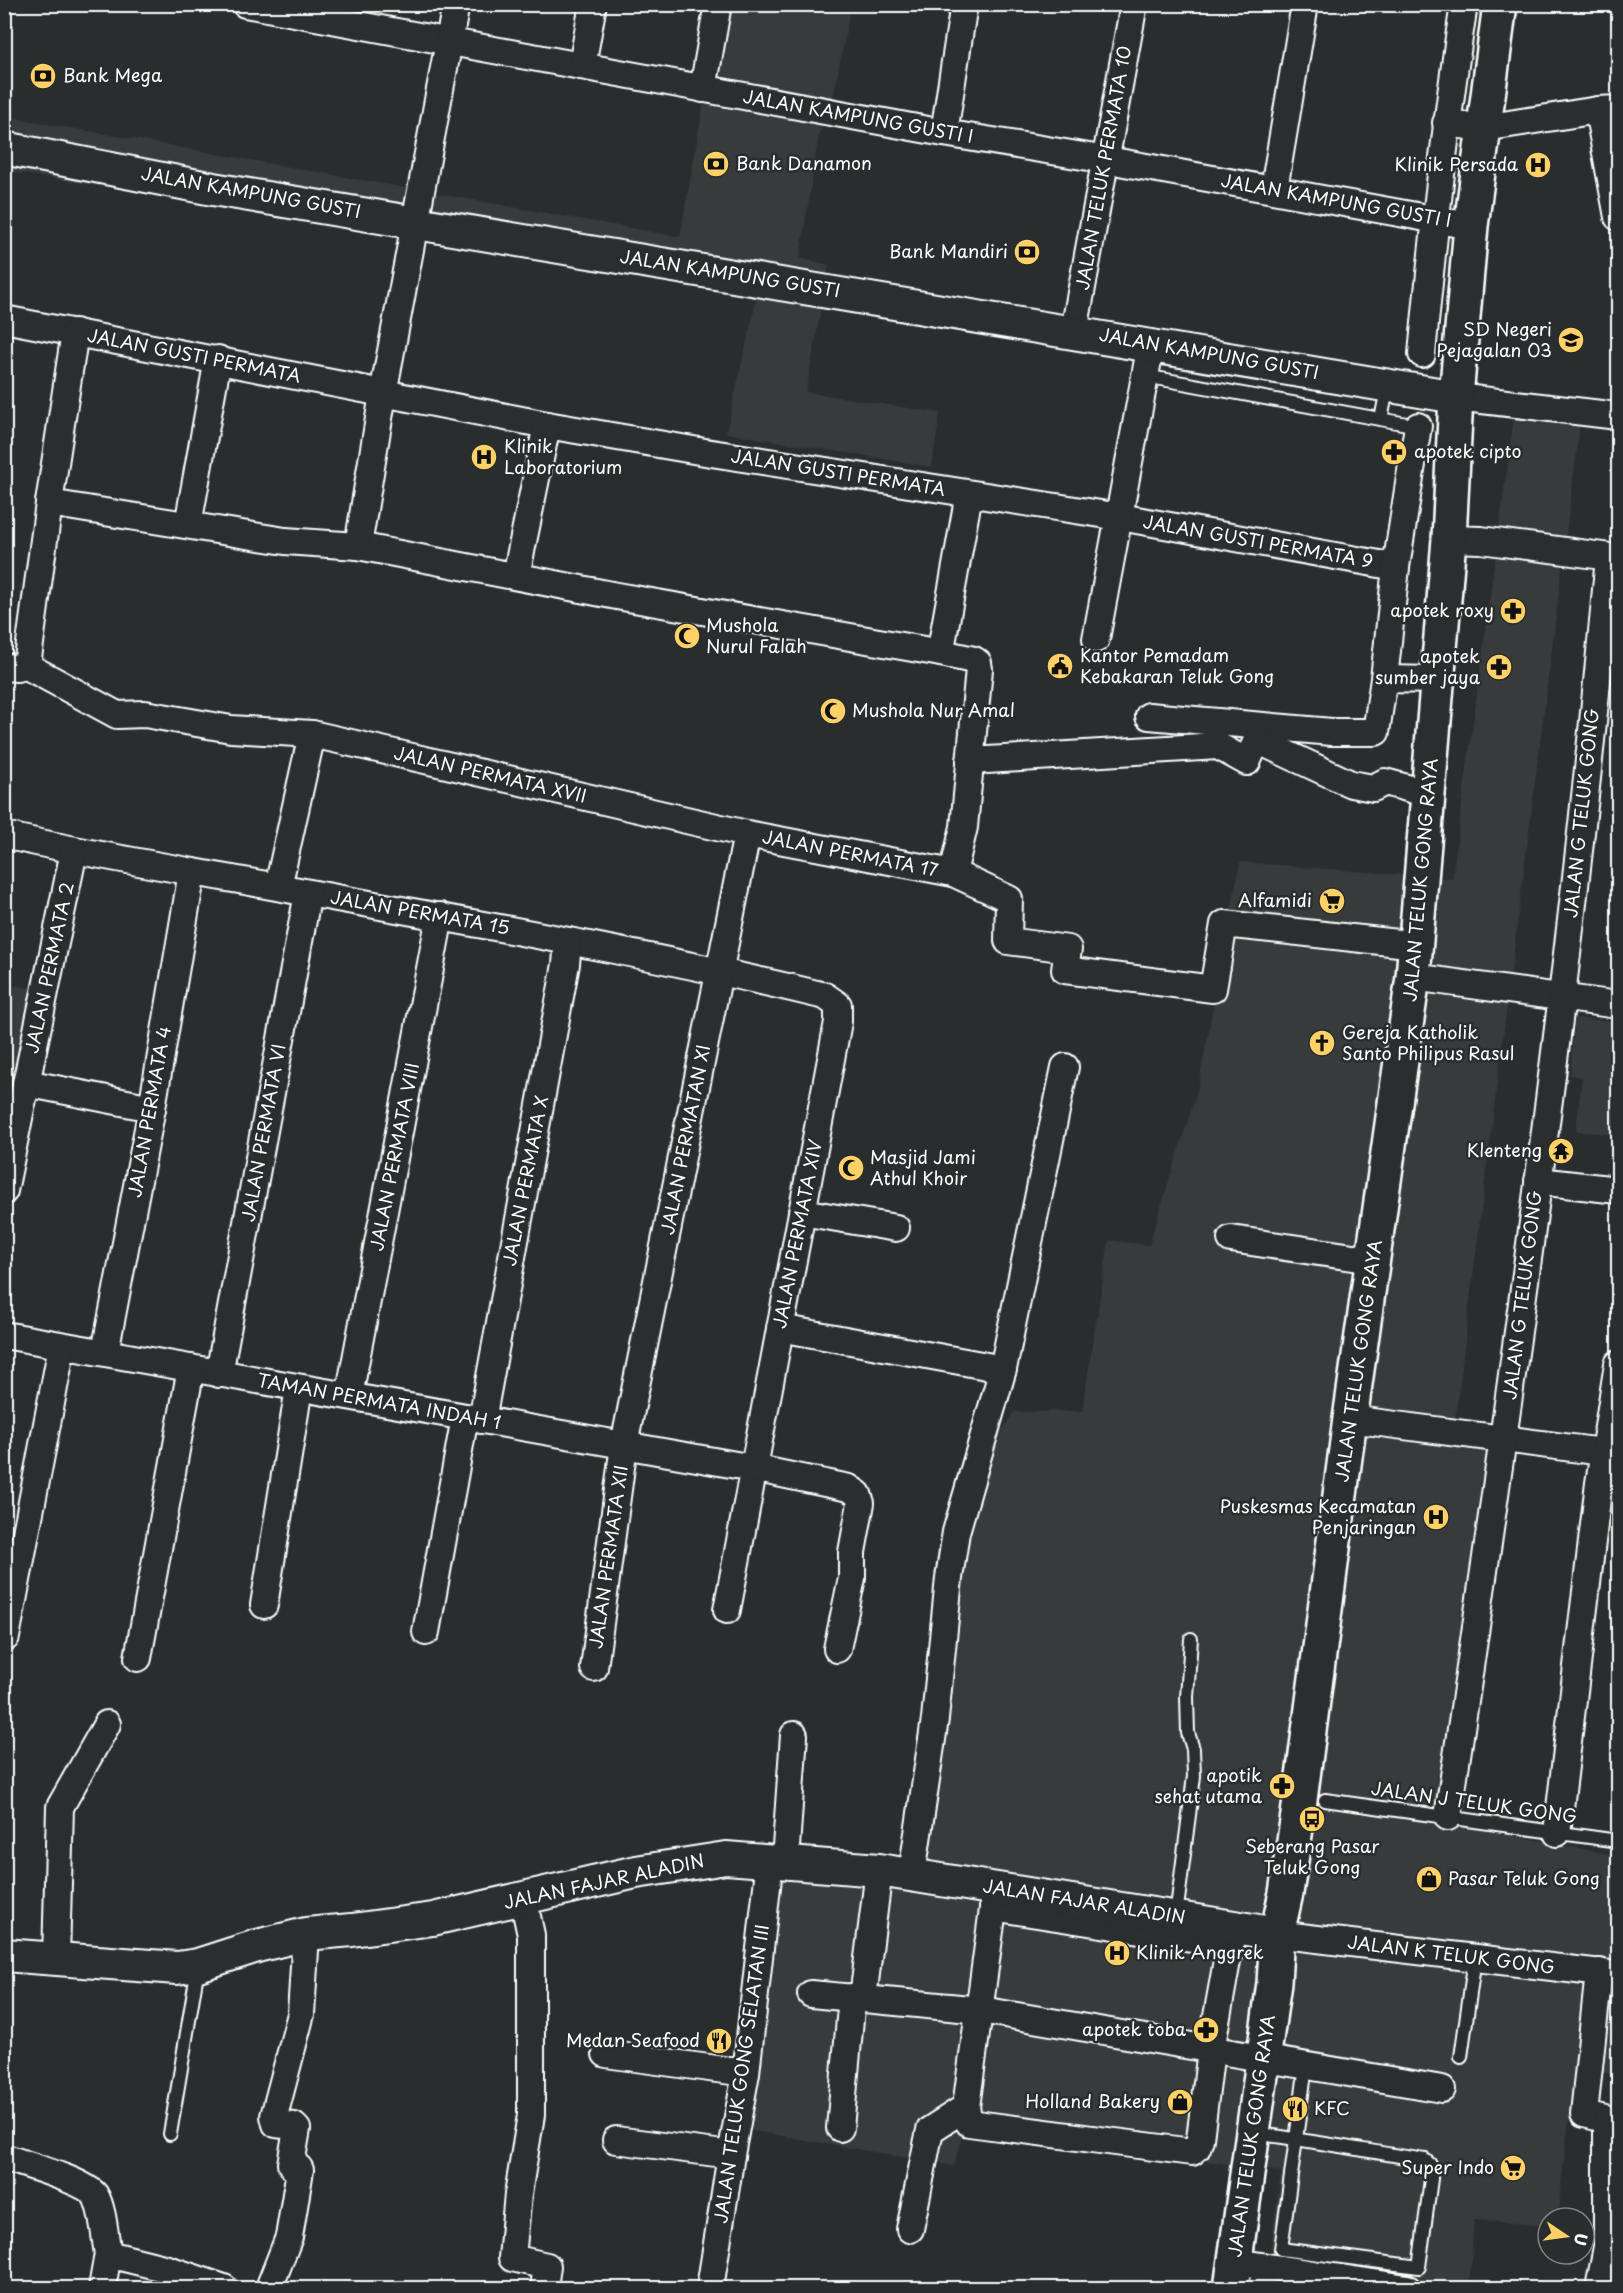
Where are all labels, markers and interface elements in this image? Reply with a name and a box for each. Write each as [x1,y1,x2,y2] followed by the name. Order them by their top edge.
[1068,44,1137,292] street label: JALAN TELUK PERMATA 10
[28,61,58,91] bank icon: Bank Mega
[63,61,163,88] place label: Bank Mega
[741,82,976,149] street label: JALAN KAMPUNG GUSTI I
[701,149,731,179] bank icon: Bank Danamon
[736,149,872,176] place label: Bank Danamon
[1395,150,1519,177] place label: Klinik Persada
[1523,150,1553,180] hospital icon: Klinik Persada
[139,159,363,224] street label: JALAN KAMPUNG GUSTI
[1219,166,1454,233] street label: JALAN KAMPUNG GUSTI I
[889,237,1008,264] place label: Bank Mandiri
[1012,237,1042,267] bank icon: Bank Mandiri
[618,242,842,303] street label: JALAN KAMPUNG GUSTI
[1436,315,1552,363] place label: SD Negeri Pejagalan 03
[1097,320,1321,385] street label: JALAN KAMPUNG GUSTI
[85,321,303,388] street label: JALAN GUSTI PERMATA
[1556,325,1586,355] school or university icon: SD Negeri Pejagalan 03
[504,432,622,480] place label: Klinik Laboratorium
[1379,437,1409,467] pharmacy icon: apotek cipto
[1414,437,1521,464] place label: apotek cipto
[729,441,948,502] street label: JALAN GUSTI PERMATA
[469,442,499,472] hospital icon: Klinik Laboratorium
[1141,507,1376,574] street label: JALAN GUSTI PERMATA 9
[1390,596,1494,623] place label: apotek roxy
[1498,596,1528,626] pharmacy icon: apotek roxy
[706,611,807,659] place label: Mushola Nurul Falah
[672,621,702,651] mosque icon: Mushola Nurul Falah
[1080,641,1274,689] place label: Kantor Pemadam Kebakaran Teluk Gong
[1375,642,1481,690] place label: apotek sumber jaya
[1045,651,1075,681] public building icon: Kantor Pemadam Kebakaran Teluk Gong
[1484,652,1514,682] pharmacy icon: apotek sumber jaya
[818,696,848,726] mosque icon: Mushola Nur Amal
[852,696,1015,723] place label: Mushola Nur Amal
[1556,707,1605,919] street label: JALAN G TELUK GONG
[391,738,589,809] street label: JALAN PERMATA XVII
[1395,757,1444,1003] street label: JALAN TELUK GONG RAYA
[760,822,941,883] street label: JALAN PERMATA 17
[17,880,80,1056] street label: JALAN PERMATA 2
[329,882,512,941] street label: JALAN PERMATA 15
[1238,886,1312,913] place label: Alfamidi
[1317,886,1347,916] supermarket icon: Alfamidi
[1342,1018,1514,1066] place label: Gereja Katholik Santo Philipus Rasul
[120,1024,177,1200] street label: JALAN PERMATA 4
[1307,1028,1337,1058] church icon: Gereja Katholik Santo Philipus Rasul
[234,1042,291,1224] street label: JALAN PERMATA VI
[653,1042,716,1237] street label: JALAN PERMATAN XI
[362,1060,425,1253] street label: JALAN PERMATA VIII
[495,1093,554,1268] street label: JALAN PERMATA X
[765,1136,828,1331] street label: JALAN PERMATA XIV
[1467,1136,1542,1163] place label: Klenteng
[1546,1136,1576,1166] temple icon: Klenteng
[870,1143,976,1191] place label: Masjid Jami Athul Khoir
[836,1153,866,1183] mosque icon: Masjid Jami Athul Khoir
[1495,1189,1548,1401] street label: JALAN G TELUK GONG
[1327,1238,1388,1484] street label: JALAN TELUK GONG RAYA
[255,1366,503,1435] street label: TAMAN PERMATA INDAH 1
[581,1463,634,1650] street label: JALAN PERMATA XII
[1220,1492,1416,1540] place label: Puskesmas Kecamatan Penjaringan
[1421,1502,1451,1532] hospital icon: Puskesmas Kecamatan Penjaringan
[1154,1761,1263,1809] place label: apotik sehat utama
[1267,1771,1297,1801] pharmacy icon: apotik sehat utama
[1369,1774,1579,1829] street label: JALAN J TELUK GONG
[1297,1804,1327,1834] bus stop icon: Seberang Pasar Teluk Gong
[1245,1832,1380,1880] place label: Seberang Pasar Teluk Gong
[501,1846,707,1915] street label: JALAN FAJAR ALADIN
[1414,1864,1444,1894] shop icon: Pasar Teluk Gong
[1448,1864,1600,1891] place label: Pasar Teluk Gong
[981,1871,1187,1930] street label: JALAN FAJAR ALADIN
[706,1923,775,2225] street label: JALAN TELUK GONG SELATAN III
[1346,1927,1556,1980] street label: JALAN K TELUK GONG
[1102,1938,1132,1968] hospital icon: Klinik Anggrek
[1136,1938,1264,1965] place label: Klinik Anggrek
[1220,2013,1281,2259] street label: JALAN TELUK GONG RAYA
[1082,2015,1187,2042] place label: apotek toba
[1191,2015,1221,2045] pharmacy icon: apotek toba
[566,2026,700,2053] place label: Medan Seafood
[704,2026,734,2056] restaurant icon: Medan Seafood
[1025,2087,1160,2114] place label: Holland Bakery
[1165,2087,1195,2117] shop icon: Holland Bakery
[1280,2094,1310,2124] restaurant icon: KFC
[1314,2094,1350,2121] place label: KFC
[1401,2153,1494,2180] place label: Super Indo
[1498,2153,1528,2183] supermarket icon: Super Indo
[1536,2206,1596,2266] north arrow
[1569,2231,1595,2248] text: U

